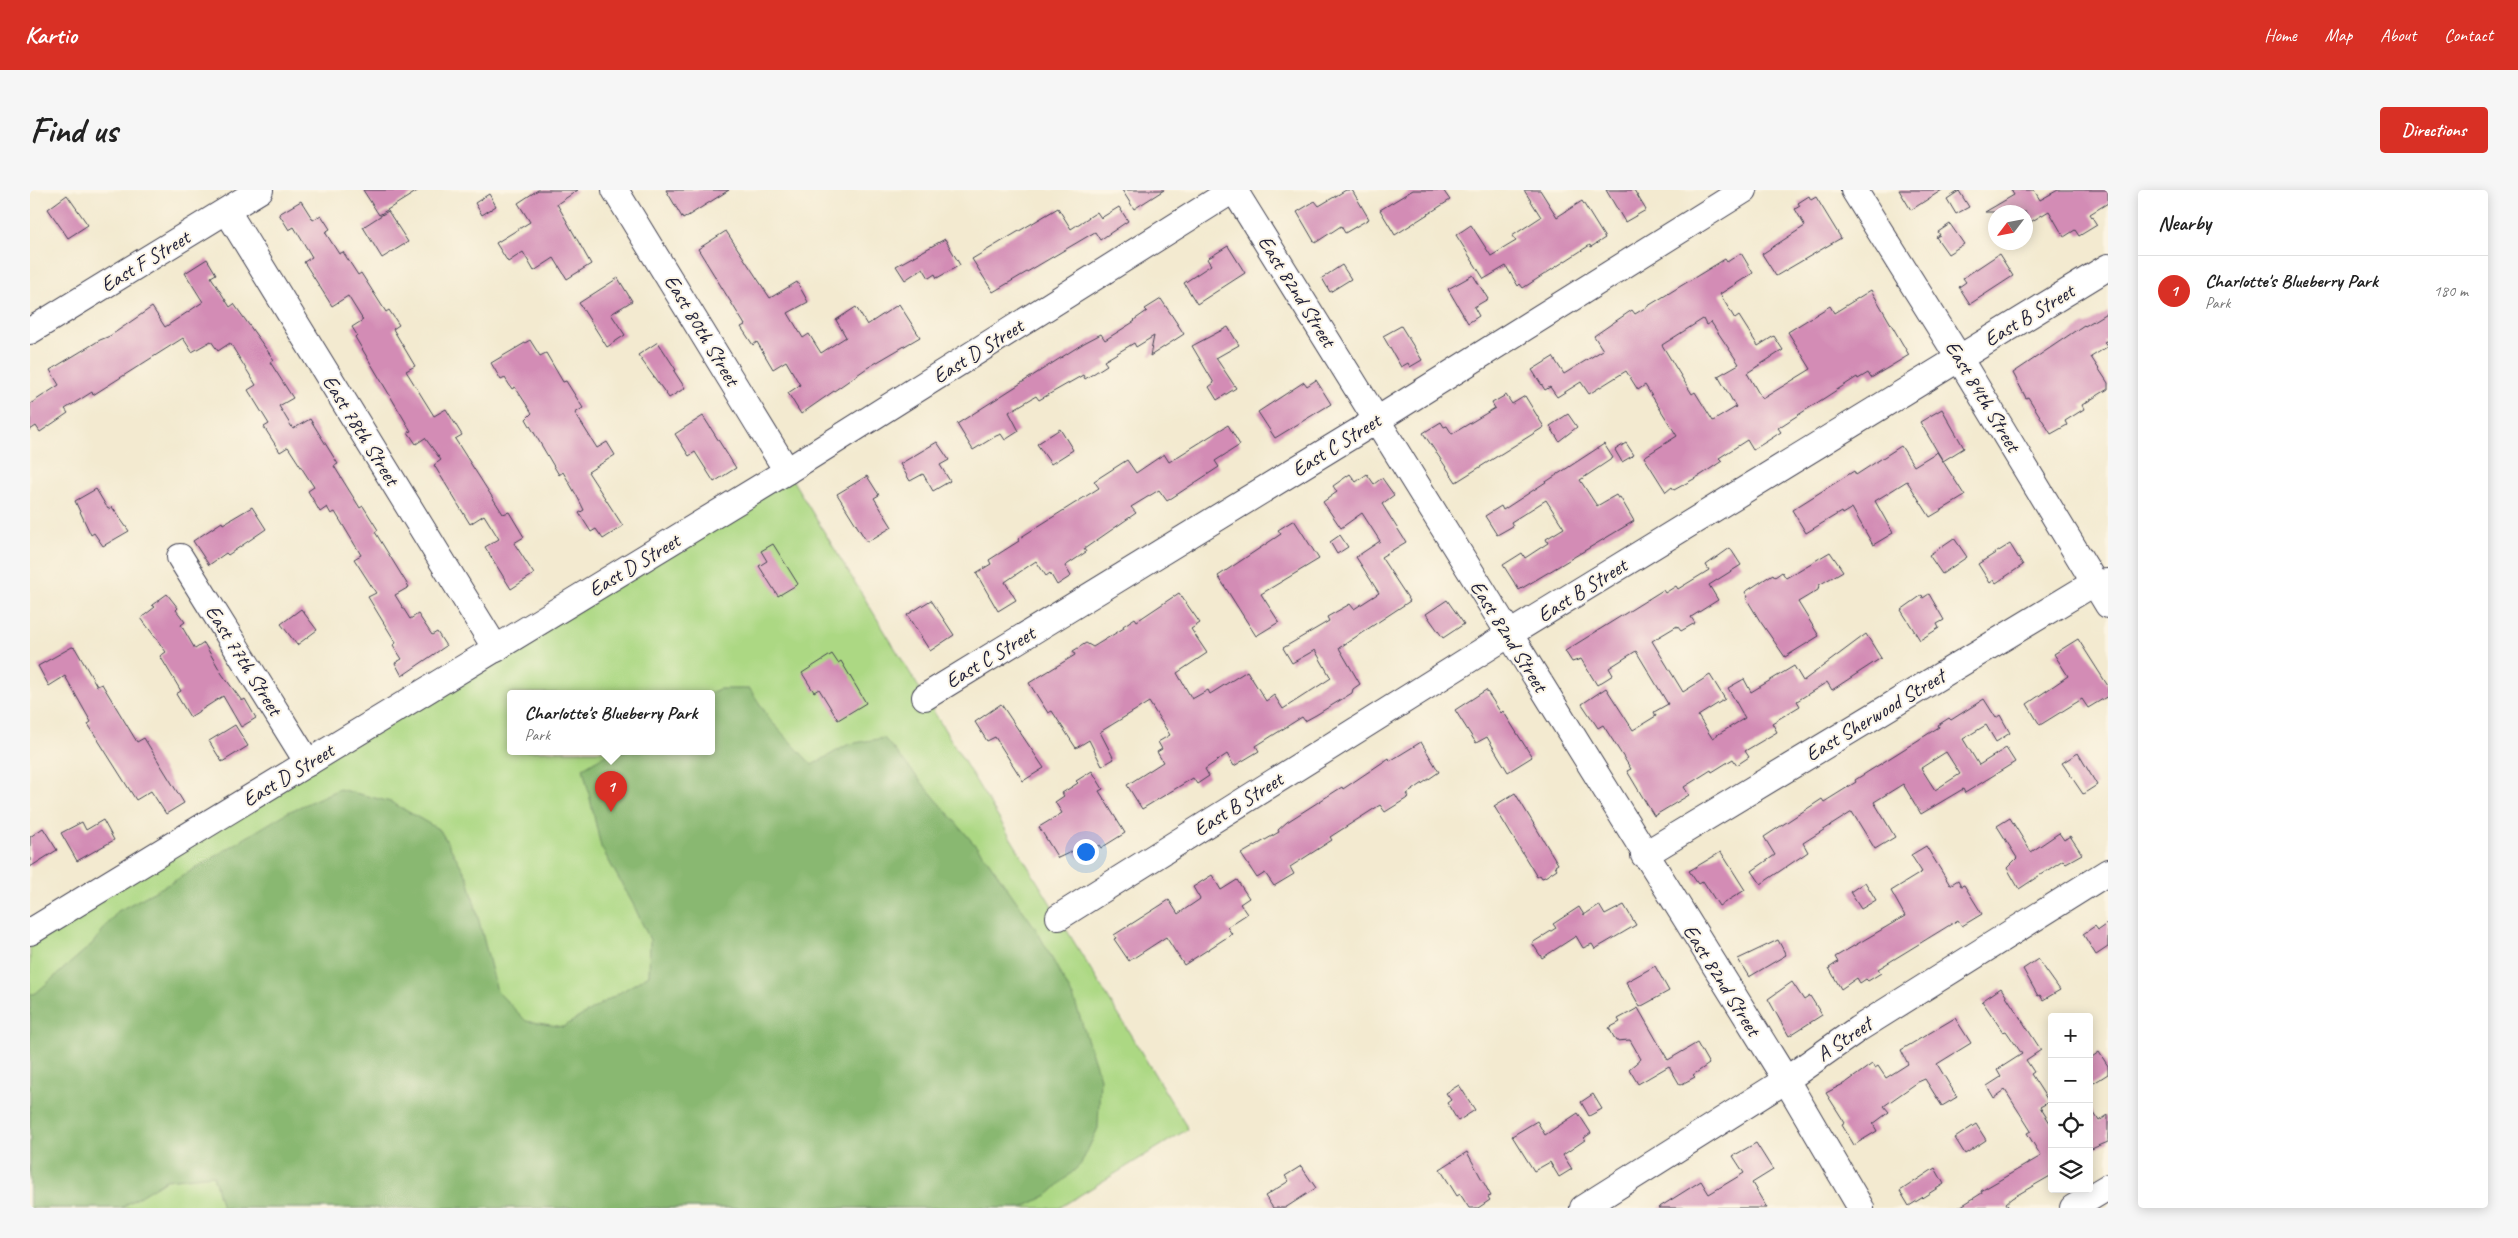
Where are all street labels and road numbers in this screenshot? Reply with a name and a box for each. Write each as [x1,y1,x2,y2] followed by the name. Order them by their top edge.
[96,223,196,298] street label: East F Street
[1252,230,1343,353] street label: East 82nd Street
[659,270,746,392] street label: East 80th Street
[1979,277,2081,352] street label: East B Street
[928,312,1030,389] street label: East D Street
[1940,336,2027,458] street label: East 84th Street
[317,370,406,492] street label: East 78th Street
[1287,406,1387,482] street label: East C Street
[584,527,686,602] street label: East D Street
[1532,551,1633,628] street label: East B Street
[1464,575,1555,698] street label: East 82nd Street
[200,600,289,722] street label: East 77th Street
[941,619,1041,694] street label: East C Street
[1800,662,1952,767] street label: East Sherwood Street
[238,737,340,812] street label: East D Street
[1188,765,1289,842] street label: East B Street
[1677,919,1768,1042] street label: East 82nd Street
[1811,1009,1879,1067] street label: A Street

